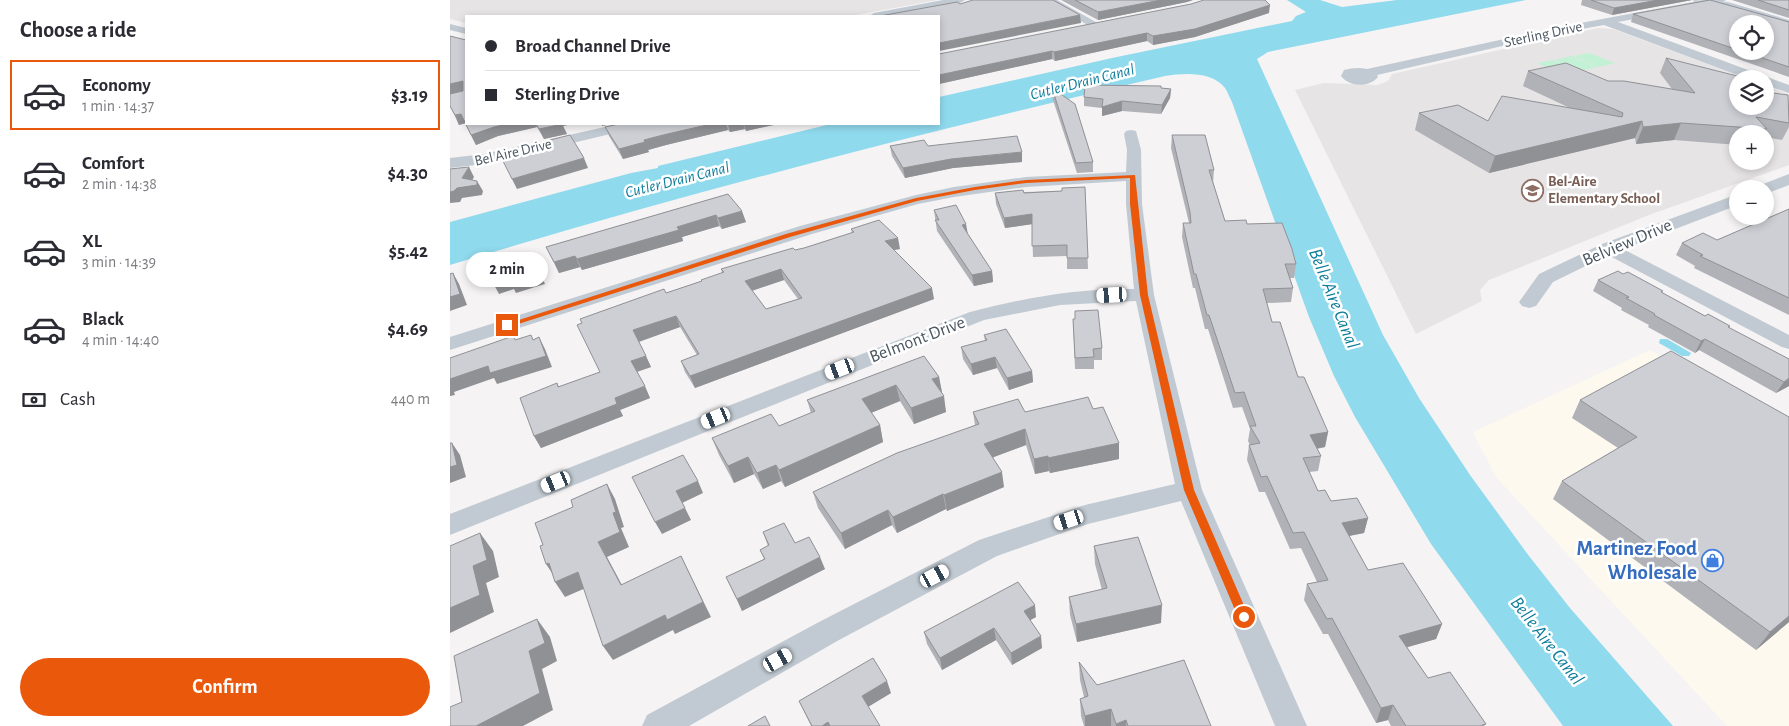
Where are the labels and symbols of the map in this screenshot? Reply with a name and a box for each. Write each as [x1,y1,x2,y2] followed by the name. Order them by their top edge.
[1503,19,1584,50] street label: Sterling Drive
[1029,61,1136,103] water label: Cutler Drain Canal
[473,136,553,169] street label: Bel Aire Drive
[624,159,731,201] water label: Cutler Drain Canal
[1548,174,1660,206] place label: Bel-Aire Elementary School
[1520,178,1544,202] school or university icon: Bel-Aire Elementary School
[1580,216,1675,270] street label: Belview Drive
[1305,246,1362,352] water label: Belle Aire Canal
[466,252,548,288] callout: 2 min
[1096,287,1127,303] car
[867,313,968,366] street label: Belmont Drive
[496,314,518,336] route end
[823,357,856,381] car
[699,405,732,431] car
[539,469,572,495] car
[1052,508,1085,532] car
[1577,538,1697,583] place label: Martinez Food Wholesale
[1701,548,1725,572] shop icon: Martinez Food Wholesale
[918,562,951,590] car
[1507,593,1587,689] water label: Belle Aire Canal
[1233,606,1255,628] route start
[761,646,794,674] car

